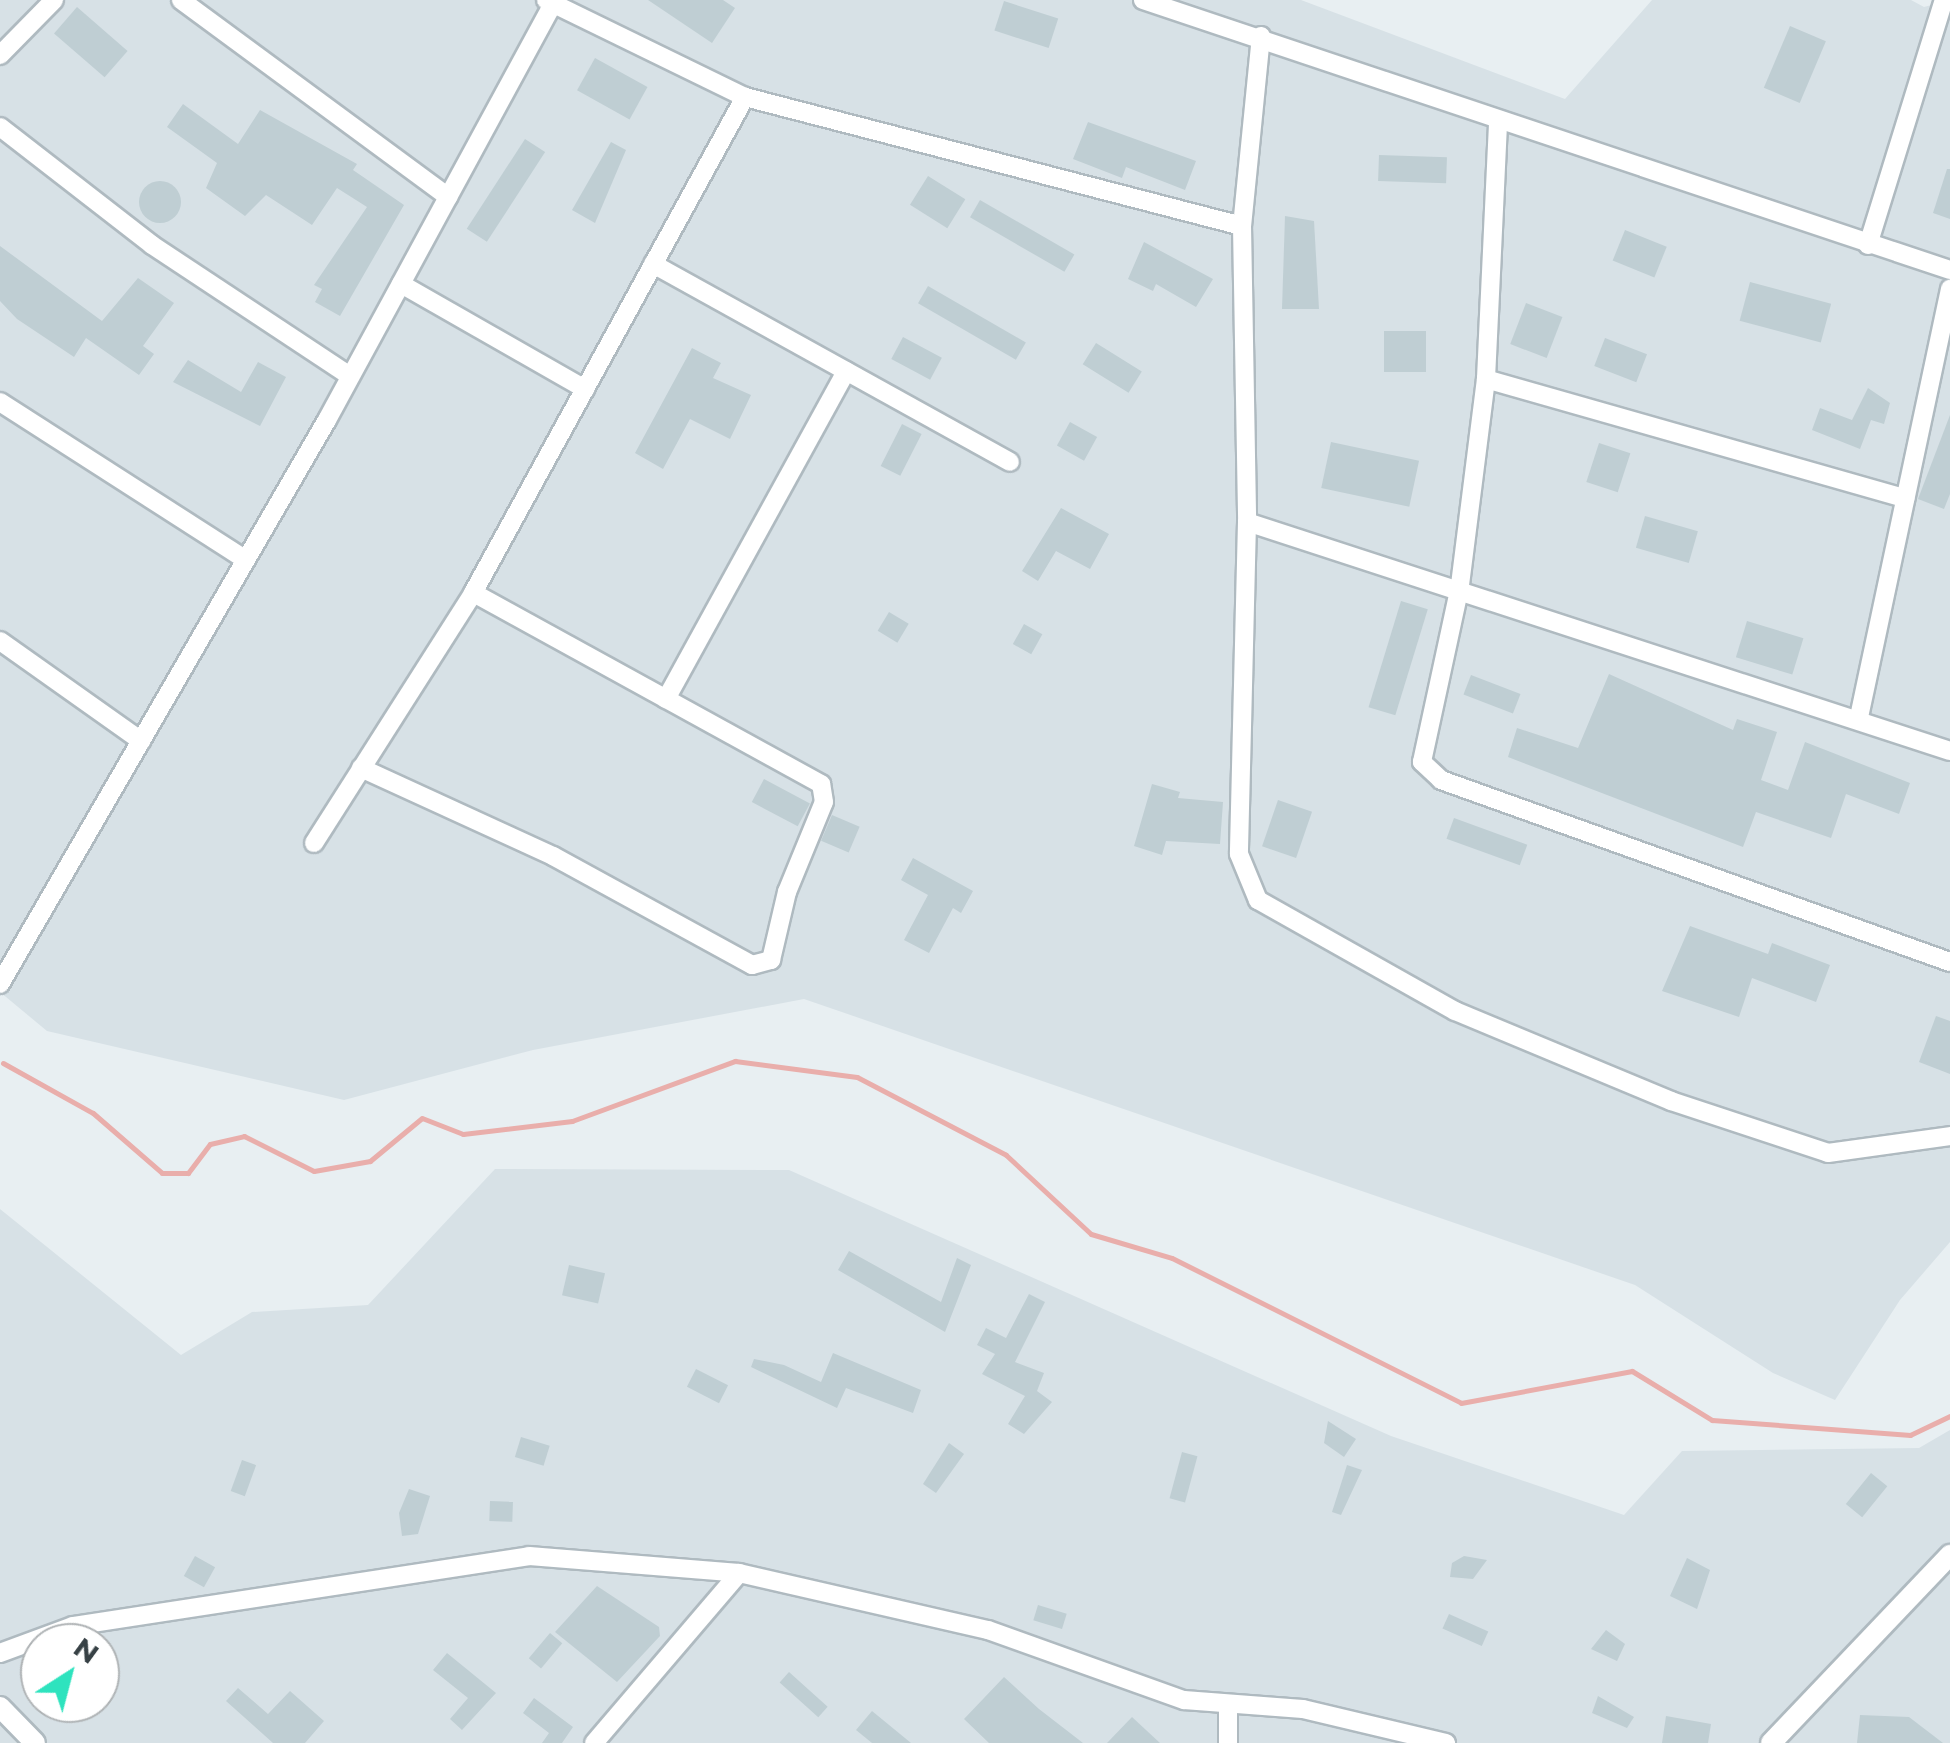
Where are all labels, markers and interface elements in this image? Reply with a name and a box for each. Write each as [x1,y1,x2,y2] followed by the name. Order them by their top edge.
[20,1623,120,1723] north arrow
[67,1630,106,1671] text: N

